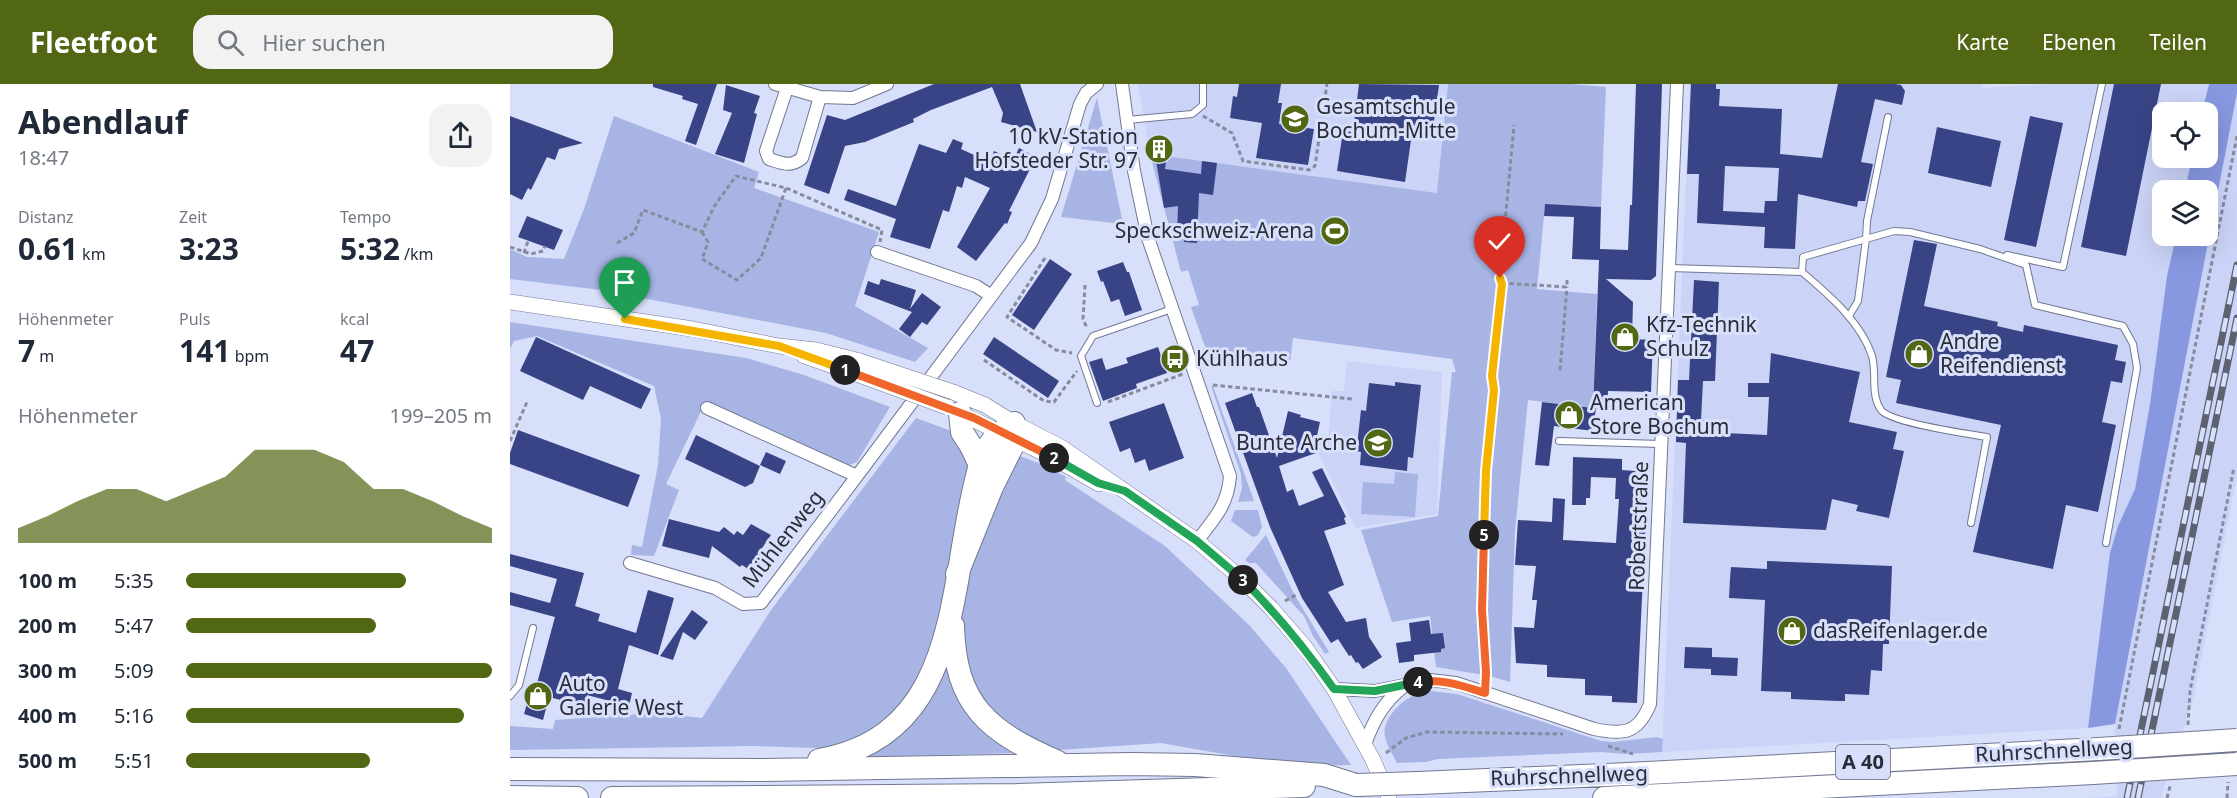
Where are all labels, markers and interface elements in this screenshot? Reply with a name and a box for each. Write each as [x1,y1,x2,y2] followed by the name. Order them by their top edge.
[193,15,613,69] search box
[30,23,157,61] text: Fleetfoot
[214,26,247,59] icon: search
[262,27,386,57] text: Hier suchen
[1956,28,2009,56] text: Karte
[2042,28,2116,56] text: Ebenen
[2149,28,2207,56] text: Teilen
[1316,92,1456,144] place label: Gesamtschule Bochum-Mitte
[18,99,188,144] text: Abendlauf
[2152,102,2218,246] map controls
[2152,102,2218,168] button: locate
[1279,103,1311,135] school or university icon: Gesamtschule Bochum-Mitte
[429,104,492,167] button: share
[975,122,1138,174] place label: 10 kV-Station Hofsteder Str. 97
[1143,133,1175,165] building icon: 10 kV-Station Hofsteder Str. 97
[18,144,69,171] text: 18:47
[2152,180,2218,246] button: layers
[18,206,74,228] text: Distanz
[179,206,207,228] text: Zeit
[340,206,391,228] text: Tempo
[1319,215,1351,247] sports icon: Speckschweiz-Arena
[1115,216,1314,244] place label: Speckschweiz-Arena
[1474,216,1525,278] pin
[1483,225,1516,258] icon: check
[18,228,78,269] text: 0.61
[179,228,239,269] text: 3:23
[340,228,400,269] text: 5:32
[78,243,106,265] text: km
[400,243,434,265] text: /km
[599,257,650,319] pin
[608,266,641,299] icon: arrive
[18,308,114,330] text: Höhenmeter
[179,308,210,330] text: Puls
[340,308,369,330] text: kcal
[1646,310,1758,362] place label: Kfz-Technik Schulz
[1609,321,1641,353] shop icon: Kfz-Technik Schulz
[1940,327,2064,379] place label: Andre Reifendienst
[18,330,35,371] text: 7
[179,330,230,371] text: 141
[340,330,374,371] text: 47
[1903,338,1935,370] shop icon: Andre Reifendienst
[1159,343,1191,375] bus stop icon: Kühlhaus
[1196,344,1288,372] place label: Kühlhaus
[35,345,54,367] text: m
[230,345,269,367] text: bpm
[830,355,860,385] pin: 1
[840,359,850,381] text: 1
[1590,388,1729,440] place label: American Store Bochum
[1553,399,1585,431] shop icon: American Store Bochum
[18,402,138,429] text: Höhenmeter
[389,402,492,429] text: 199–205 m
[1362,427,1394,459] school or university icon: Bunte Arche
[1236,428,1357,456] place label: Bunte Arche
[1039,443,1069,473] pin: 2
[1049,447,1059,469] text: 2
[1622,461,1654,591] street label: Robertstraße
[735,484,829,593] street label: Mühlenweg
[1469,520,1499,550] pin: 5
[1479,524,1489,546] text: 5
[1228,565,1258,595] pin: 3
[18,567,77,594] text: 100 m
[114,567,154,594] text: 5:35
[1238,569,1248,591] text: 3
[18,612,77,639] text: 200 m
[114,612,154,639] text: 5:47
[1776,615,1808,647] shop icon: dasReifenlager.de
[1813,616,1988,644] place label: dasReifenlager.de
[18,657,77,684] text: 300 m
[114,657,154,684] text: 5:09
[1403,667,1433,697] pin: 4
[559,669,684,721] place label: Auto Galerie West
[1413,671,1423,693] text: 4
[522,680,554,712] shop icon: Auto Galerie West
[18,702,77,729] text: 400 m
[114,702,154,729] text: 5:16
[1974,732,2133,768] street label: Ruhrschnellweg
[1836,745,1890,779] road number: A 40
[18,747,77,774] text: 500 m
[114,747,154,774] text: 5:51
[1490,758,1648,792] street label: Ruhrschnellweg

